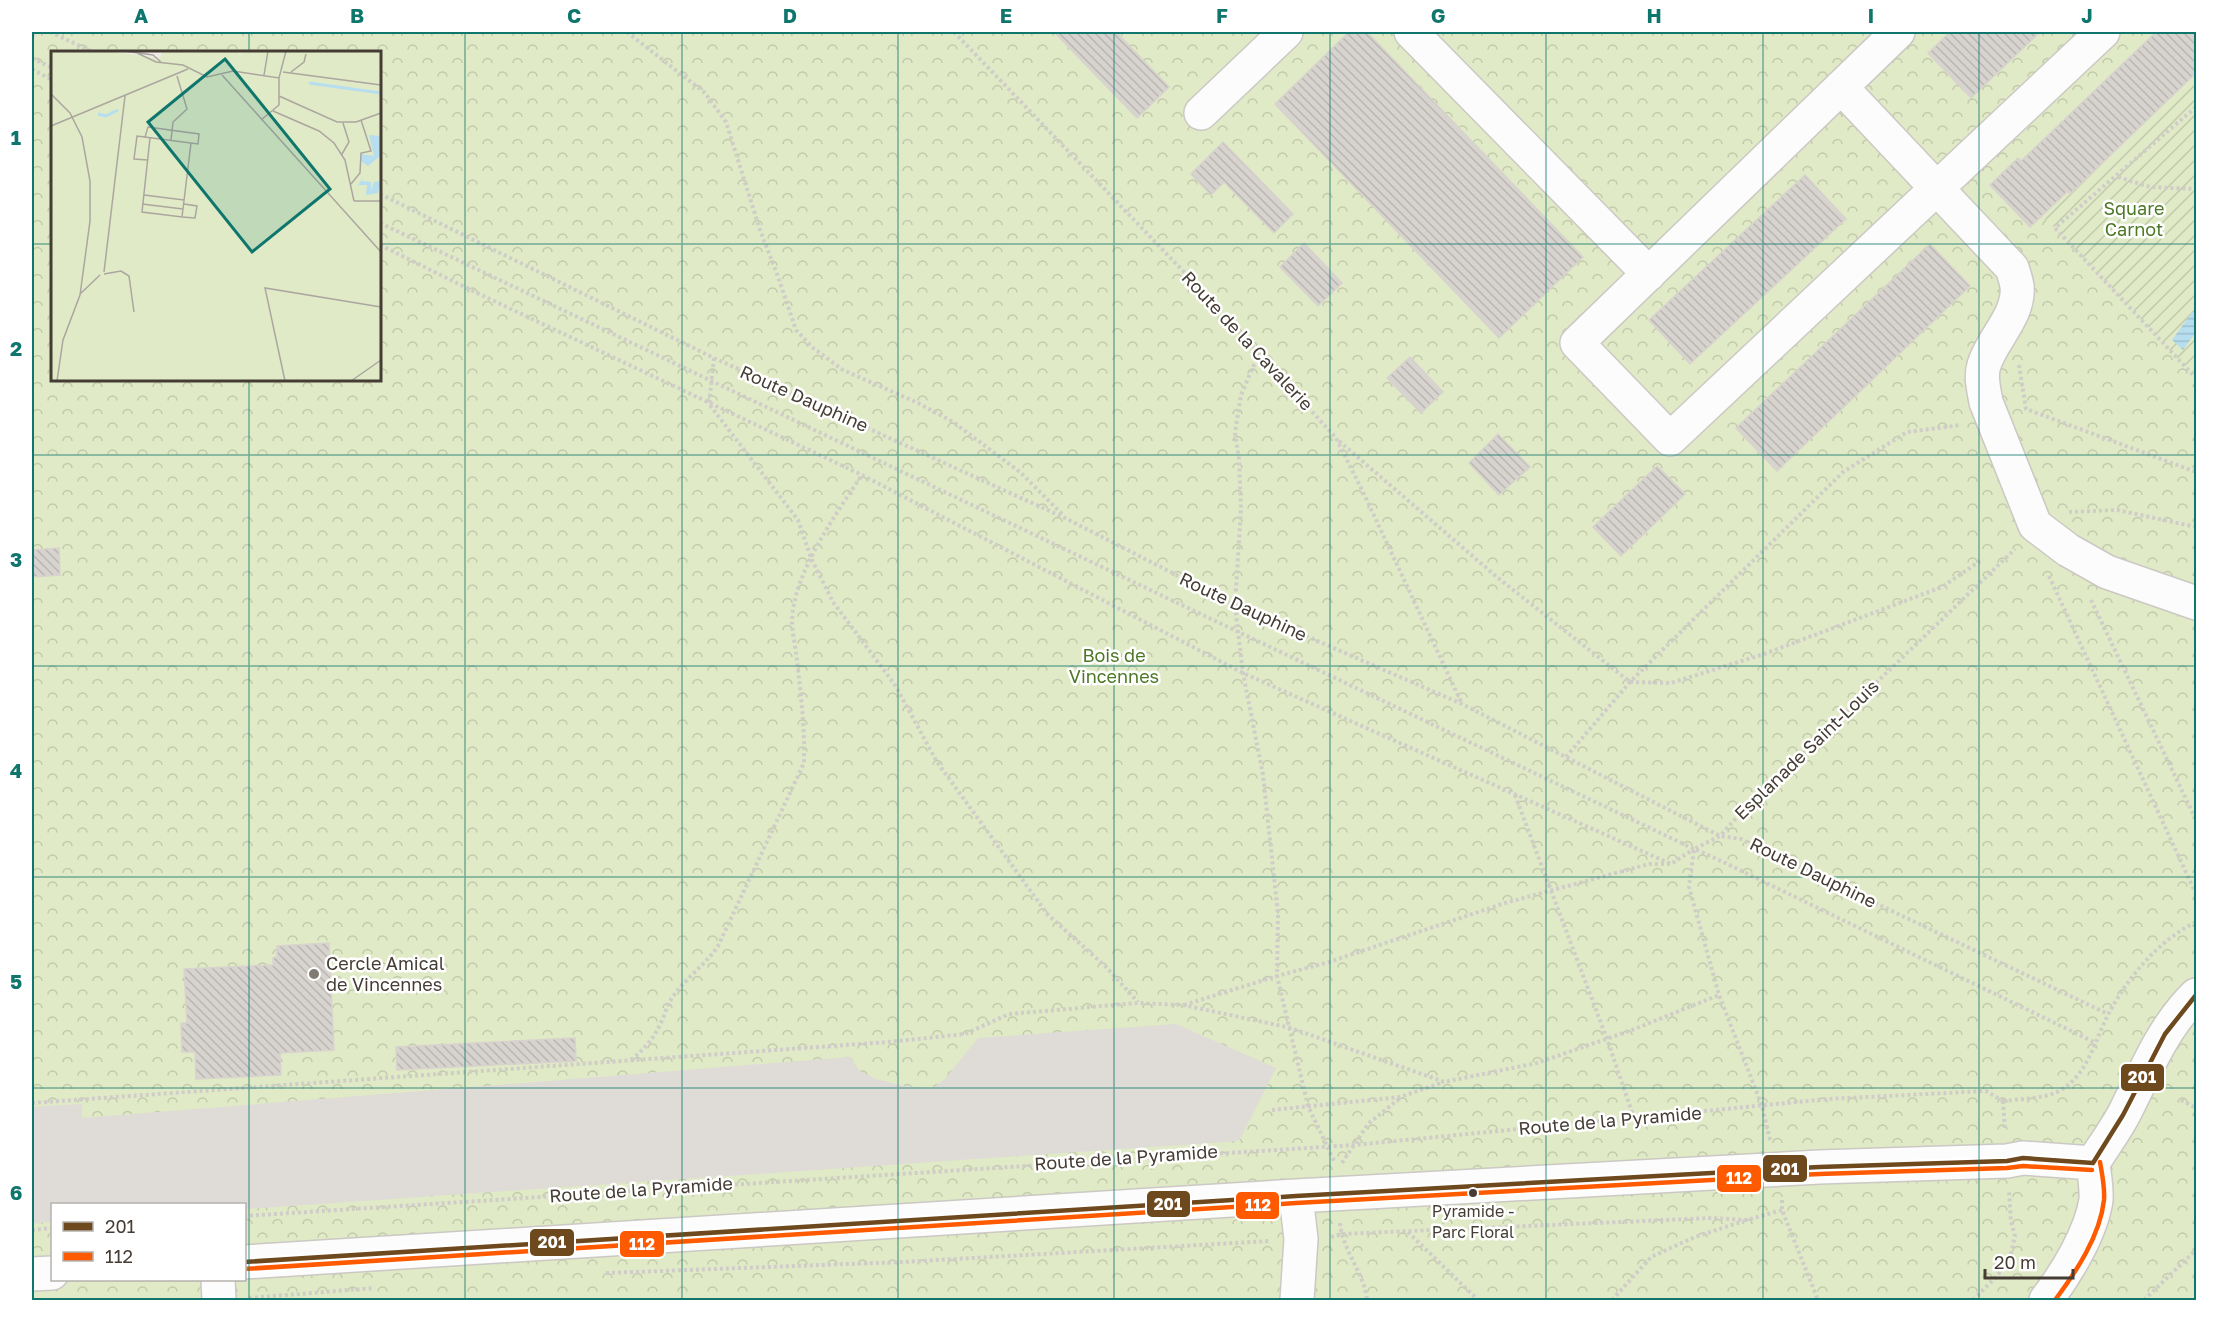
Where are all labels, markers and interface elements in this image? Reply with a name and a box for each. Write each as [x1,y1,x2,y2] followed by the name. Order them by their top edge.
[134,3,148,27] text: A
[350,3,364,27] text: B
[567,3,581,27] text: C
[783,3,797,27] text: D
[1000,3,1012,27] text: E
[1216,3,1228,27] text: F
[1431,3,1445,27] text: G
[1646,3,1662,27] text: H
[1868,3,1874,27] text: I
[2081,3,2093,27] text: J
[51,51,381,381] inset map
[11,125,21,149] text: 1
[2104,197,2164,240] park label: Square Carnot
[1177,266,1318,415] street label: Route de la Cavalerie
[10,336,22,360] text: 2
[737,360,872,436] street label: Route Dauphine
[10,547,22,571] text: 3
[1176,567,1311,645] street label: Route Dauphine
[1069,644,1159,687] park label: Bois de Vincennes
[1730,675,1883,824] street label: Esplanade Saint-Louis
[10,758,22,782] text: 4
[1747,832,1880,912] street label: Route Dauphine
[326,952,445,995] place label: Cercle Amical de Vincennes
[307,967,321,981] marker: Cercle Amical de Vincennes
[10,969,22,993] text: 5
[2120,1063,2165,1092] line badge: 201
[2128,1067,2156,1087] text: 201
[1517,1101,1702,1139] street label: Route de la Pyramide
[1033,1140,1218,1174] street label: Route de la Pyramide
[1762,1154,1808,1183] line badge: 201
[1771,1159,1799,1179] text: 201
[1716,1164,1762,1193] line badge: 112
[1726,1168,1752,1188] text: 112
[548,1172,733,1206] street label: Route de la Pyramide
[10,1180,22,1204] text: 6
[1467,1187,1479,1199] marker: Pyramide - Parc Floral
[1146,1190,1191,1218] line badge: 201
[1235,1191,1280,1220] line badge: 112
[1154,1194,1182,1214] text: 201
[1245,1195,1271,1215] text: 112
[1432,1201,1514,1242] place label: Pyramide - Parc Floral
[51,1203,246,1281] legend
[105,1215,136,1237] text: 201
[529,1228,575,1257] line badge: 201
[619,1230,665,1258] line badge: 112
[538,1232,566,1252] text: 201
[629,1234,655,1254] text: 112
[1985,1242,2074,1280] scale bar
[105,1245,133,1267] text: 112
[1994,1251,2036,1273] text: 20 m

